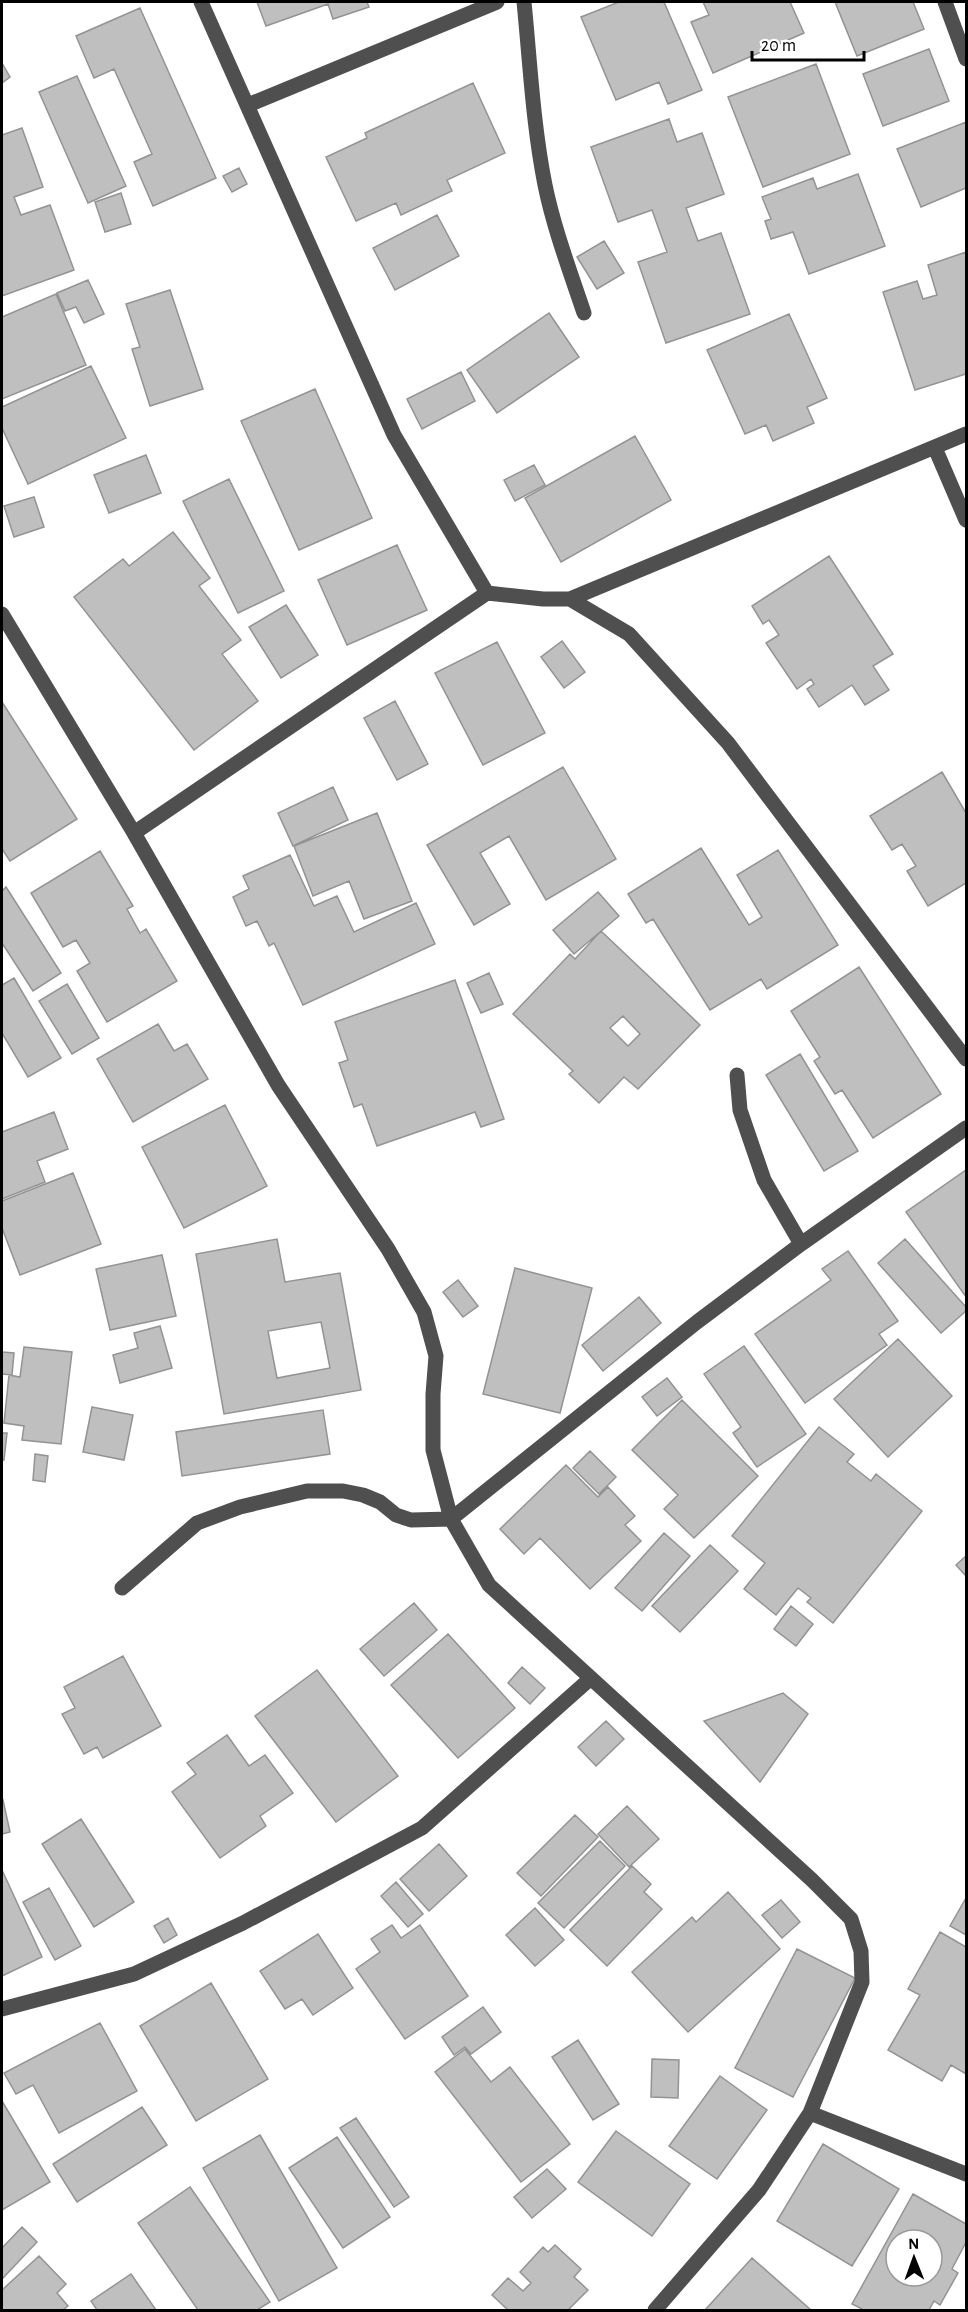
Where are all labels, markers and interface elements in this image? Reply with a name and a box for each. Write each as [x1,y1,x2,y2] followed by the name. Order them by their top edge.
[752,24,864,62] scale bar
[761,37,796,55] text: 20 m
[884,2228,944,2288] north arrow
[908,2236,919,2252] text: N

